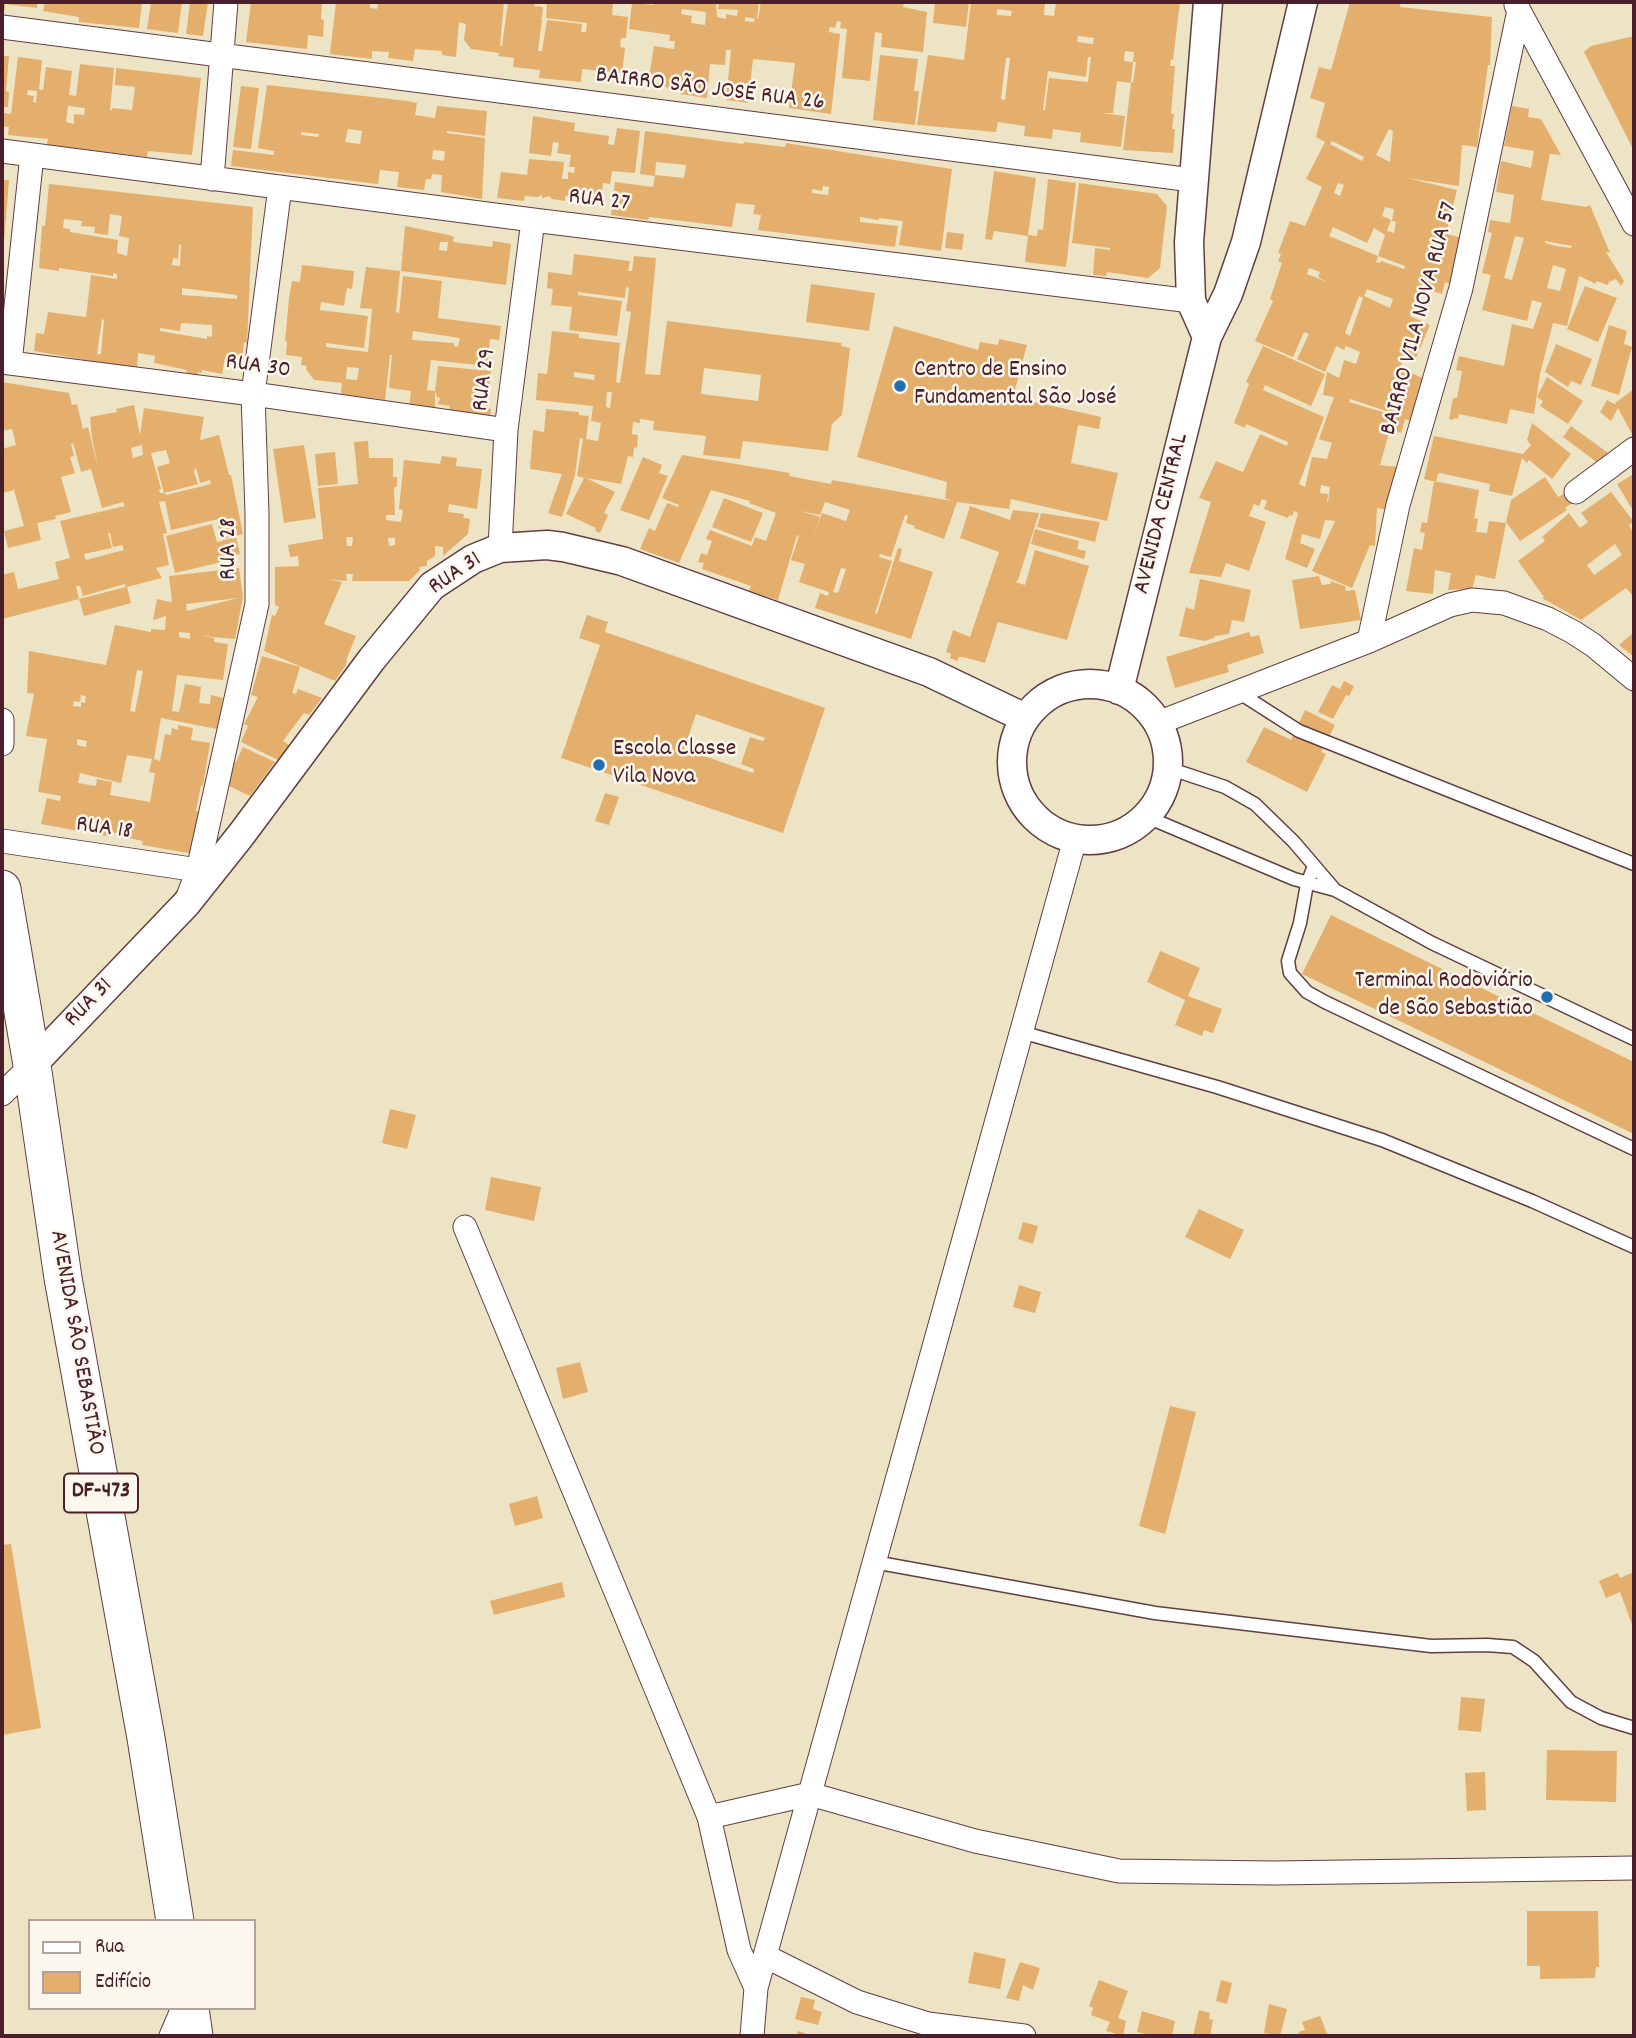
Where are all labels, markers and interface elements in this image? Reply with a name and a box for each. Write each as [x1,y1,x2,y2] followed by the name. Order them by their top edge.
[594,63,826,119] street label: BAIRRO SÃO JOSÉ RUA 26
[567,184,631,220] street label: RUA 27
[1376,199,1466,439] street label: BAIRRO VILA NOVA RUA 57
[468,347,504,413] street label: RUA 29
[224,349,292,387] street label: RUA 30
[914,358,1117,414] place label: Centro de Ensino Fundamental São José
[892,378,908,394] marker: Centro de Ensino Fundamental São José
[1129,431,1197,597] street label: AVENIDA CENTRAL
[217,518,245,580] street label: RUA 28
[424,547,488,603] street label: RUA 31
[613,737,736,793] place label: Escola Classe Vila Nova
[591,757,607,773] marker: Escola Classe Vila Nova
[74,812,134,848] street label: RUA 18
[1355,969,1533,1025] place label: Terminal Rodoviário de São Sebastião
[60,973,120,1035] street label: RUA 31
[1539,989,1555,1005] marker: Terminal Rodoviário de São Sebastião
[41,1228,109,1458] street label: AVENIDA SÃO SEBASTIÃO
[64,1474,138,1512] road number: DF-473
[28,1919,256,2010] legend
[95,1933,124,1963] text: Rua
[95,1968,151,1998] text: Edifício

